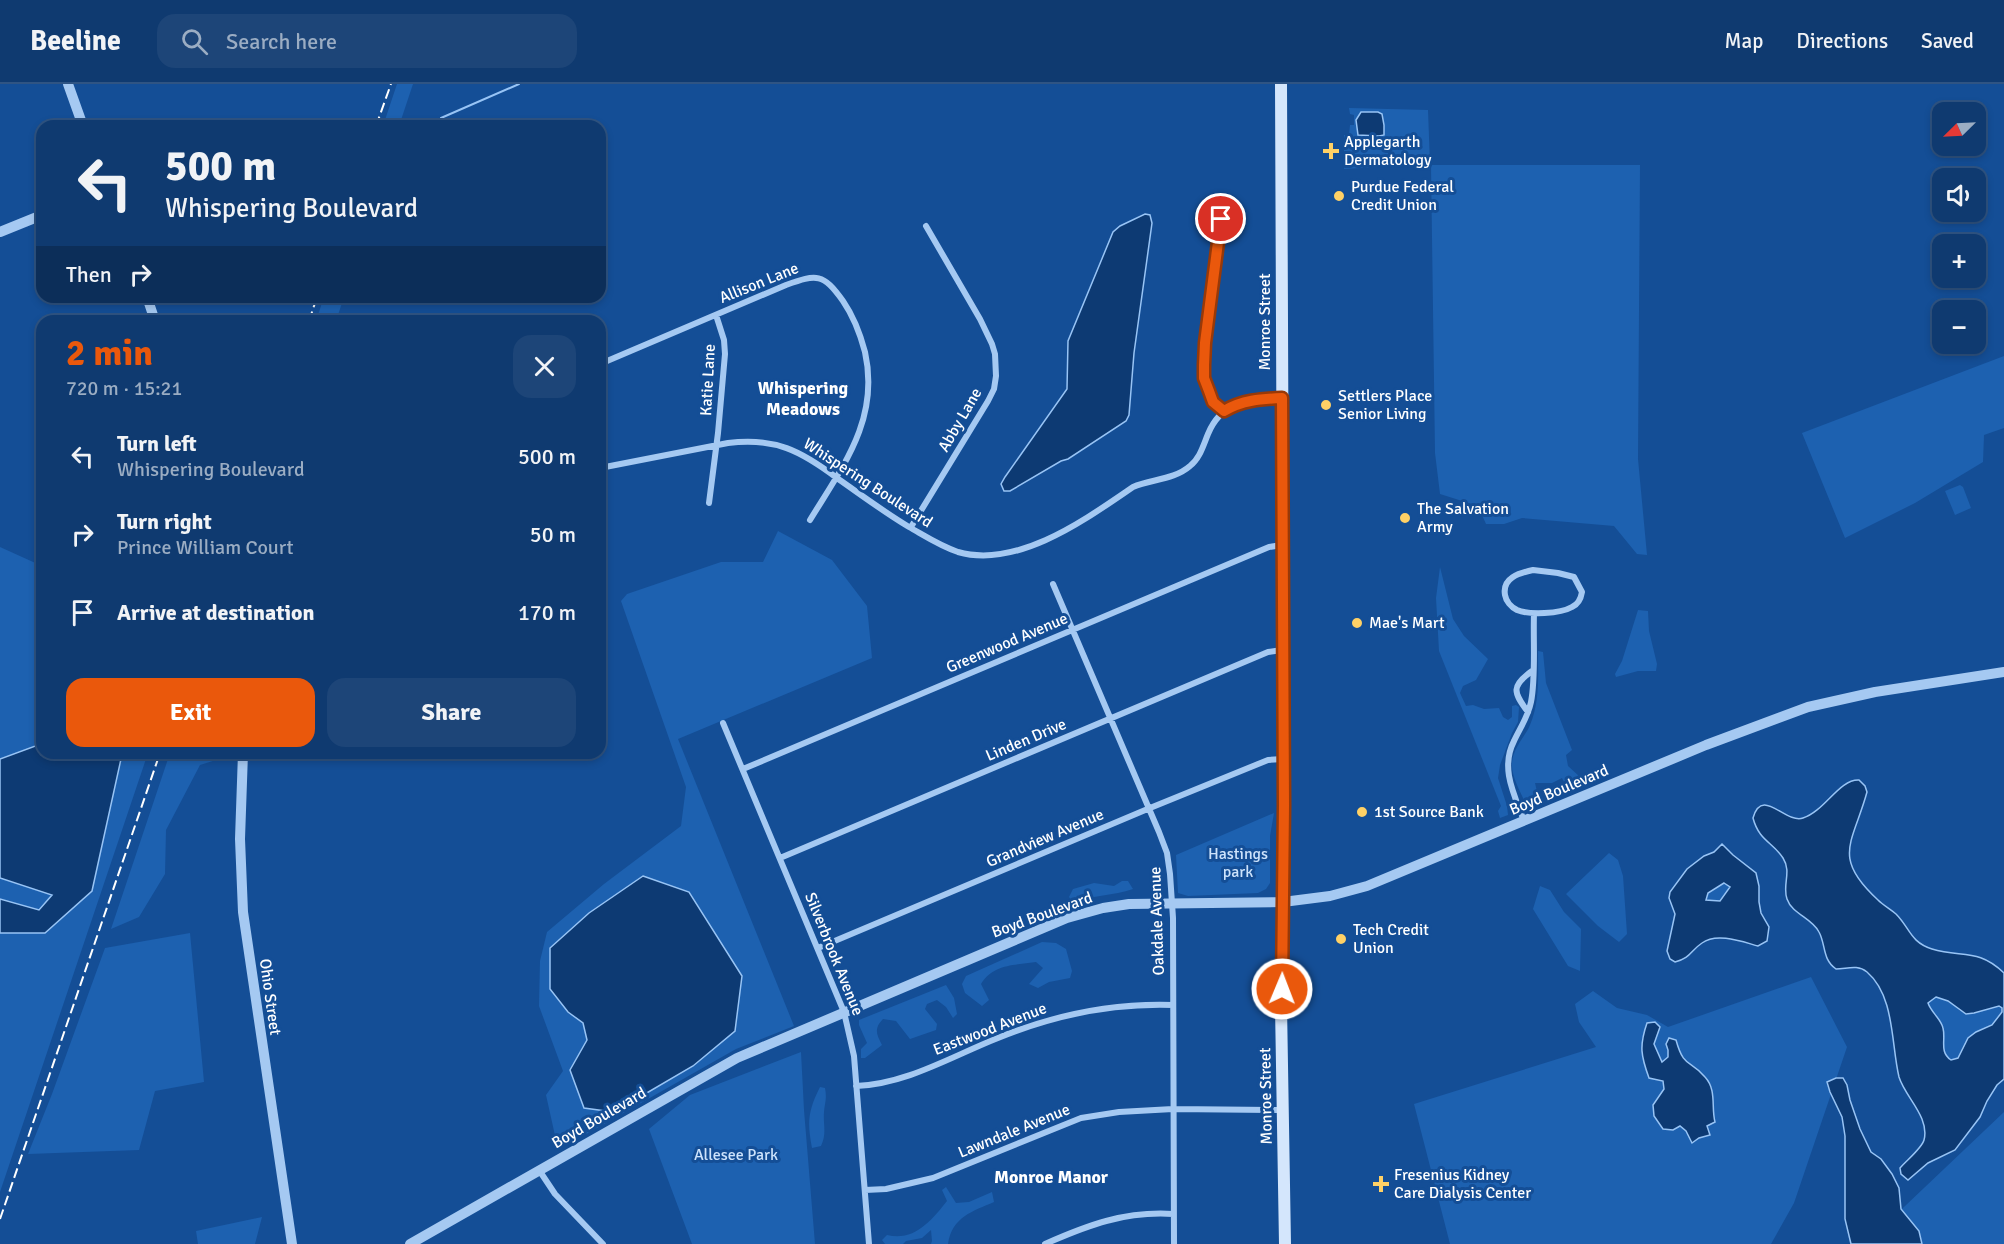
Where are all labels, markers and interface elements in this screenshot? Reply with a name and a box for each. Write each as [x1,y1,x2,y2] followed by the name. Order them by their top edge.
[157,14,577,68] search box
[30,24,121,58] text: Beeline
[178,25,211,58] icon: search
[226,28,337,55] text: Search here
[1725,28,1763,54] text: Map
[1796,28,1888,54] text: Directions
[1921,28,1974,54] text: Saved
[1932,102,1986,156] north arrow
[1932,102,1986,354] map controls
[1344,132,1432,170] place label: Applegarth Dermatology
[165,141,276,192] text: 500 m
[1322,142,1340,160] marker: Applegarth Dermatology
[66,144,144,222] icon: left
[1932,168,1986,222] button: sound
[1351,177,1454,215] place label: Purdue Federal Credit Union
[1332,189,1346,203] marker: Purdue Federal Credit Union
[165,192,418,225] text: Whispering Boulevard
[1195,193,1246,244] pin
[1204,202,1237,235] icon: arrive
[1932,234,1986,288] button: +
[124,258,157,291] icon: right
[716,258,802,308] street label: Allison Lane
[66,261,112,288] text: Then
[1255,273,1275,371] street label: Monroe Street
[1932,300,1986,354] button: −
[66,331,153,376] text: 2 min
[513,335,576,398] button: close
[696,343,720,417] street label: Katie Lane
[66,376,182,401] text: 720 m · 15:21
[758,377,849,420] district label: Whispering Meadows
[934,384,986,456] street label: Abby Lane
[1338,386,1432,424] place label: Settlers Place Senior Living
[1319,398,1333,412] marker: Settlers Place Senior Living
[117,430,197,457] text: Turn left
[800,434,936,532] street label: Whispering Boulevard
[66,440,99,473] icon: left
[518,443,576,470] text: 500 m
[117,457,305,482] text: Whispering Boulevard
[1417,499,1509,537] place label: The Salvation Army
[117,508,212,535] text: Turn right
[1398,511,1412,525] marker: The Salvation Army
[66,518,99,551] icon: right
[530,521,576,548] text: 50 m
[117,535,294,560] text: Prince William Court
[66,596,99,629] icon: arrive
[117,599,314,626] text: Arrive at destination
[518,599,576,626] text: 170 m
[943,608,1071,678] street label: Greenwood Avenue
[1369,613,1445,633] place label: Mae's Mart
[1350,616,1364,630] marker: Mae's Mart
[66,678,315,747] button: Exit
[327,678,576,747] button: Share
[983,714,1069,766] street label: Linden Drive
[1506,760,1612,820] street label: Boyd Boulevard
[1374,802,1484,822] place label: 1st Source Bank
[983,804,1107,872] street label: Grandview Avenue
[1355,805,1369,819] marker: 1st Source Bank
[1208,844,1268,882] park label: Hastings park
[1145,866,1169,976] street label: Oakdale Avenue
[989,888,1095,942] street label: Boyd Boulevard
[800,890,868,1018] street label: Silverbrook Avenue
[1353,920,1429,958] place label: Tech Credit Union
[1334,932,1348,946] marker: Tech Credit Union
[255,957,285,1037] street label: Ohio Street
[1250,957,1314,1021] position arrow
[930,998,1050,1060] street label: Eastwood Avenue
[1255,1047,1277,1145] street label: Monroe Street
[548,1083,650,1153] street label: Boyd Boulevard
[955,1099,1073,1163] street label: Lawndale Avenue
[694,1145,778,1165] park label: Allesee Park
[1394,1165,1531,1203] place label: Fresenius Kidney Care Dialysis Center
[994,1166,1109,1188] district label: Monroe Manor
[1372,1175,1390,1193] marker: Fresenius Kidney Care Dialysis Center

